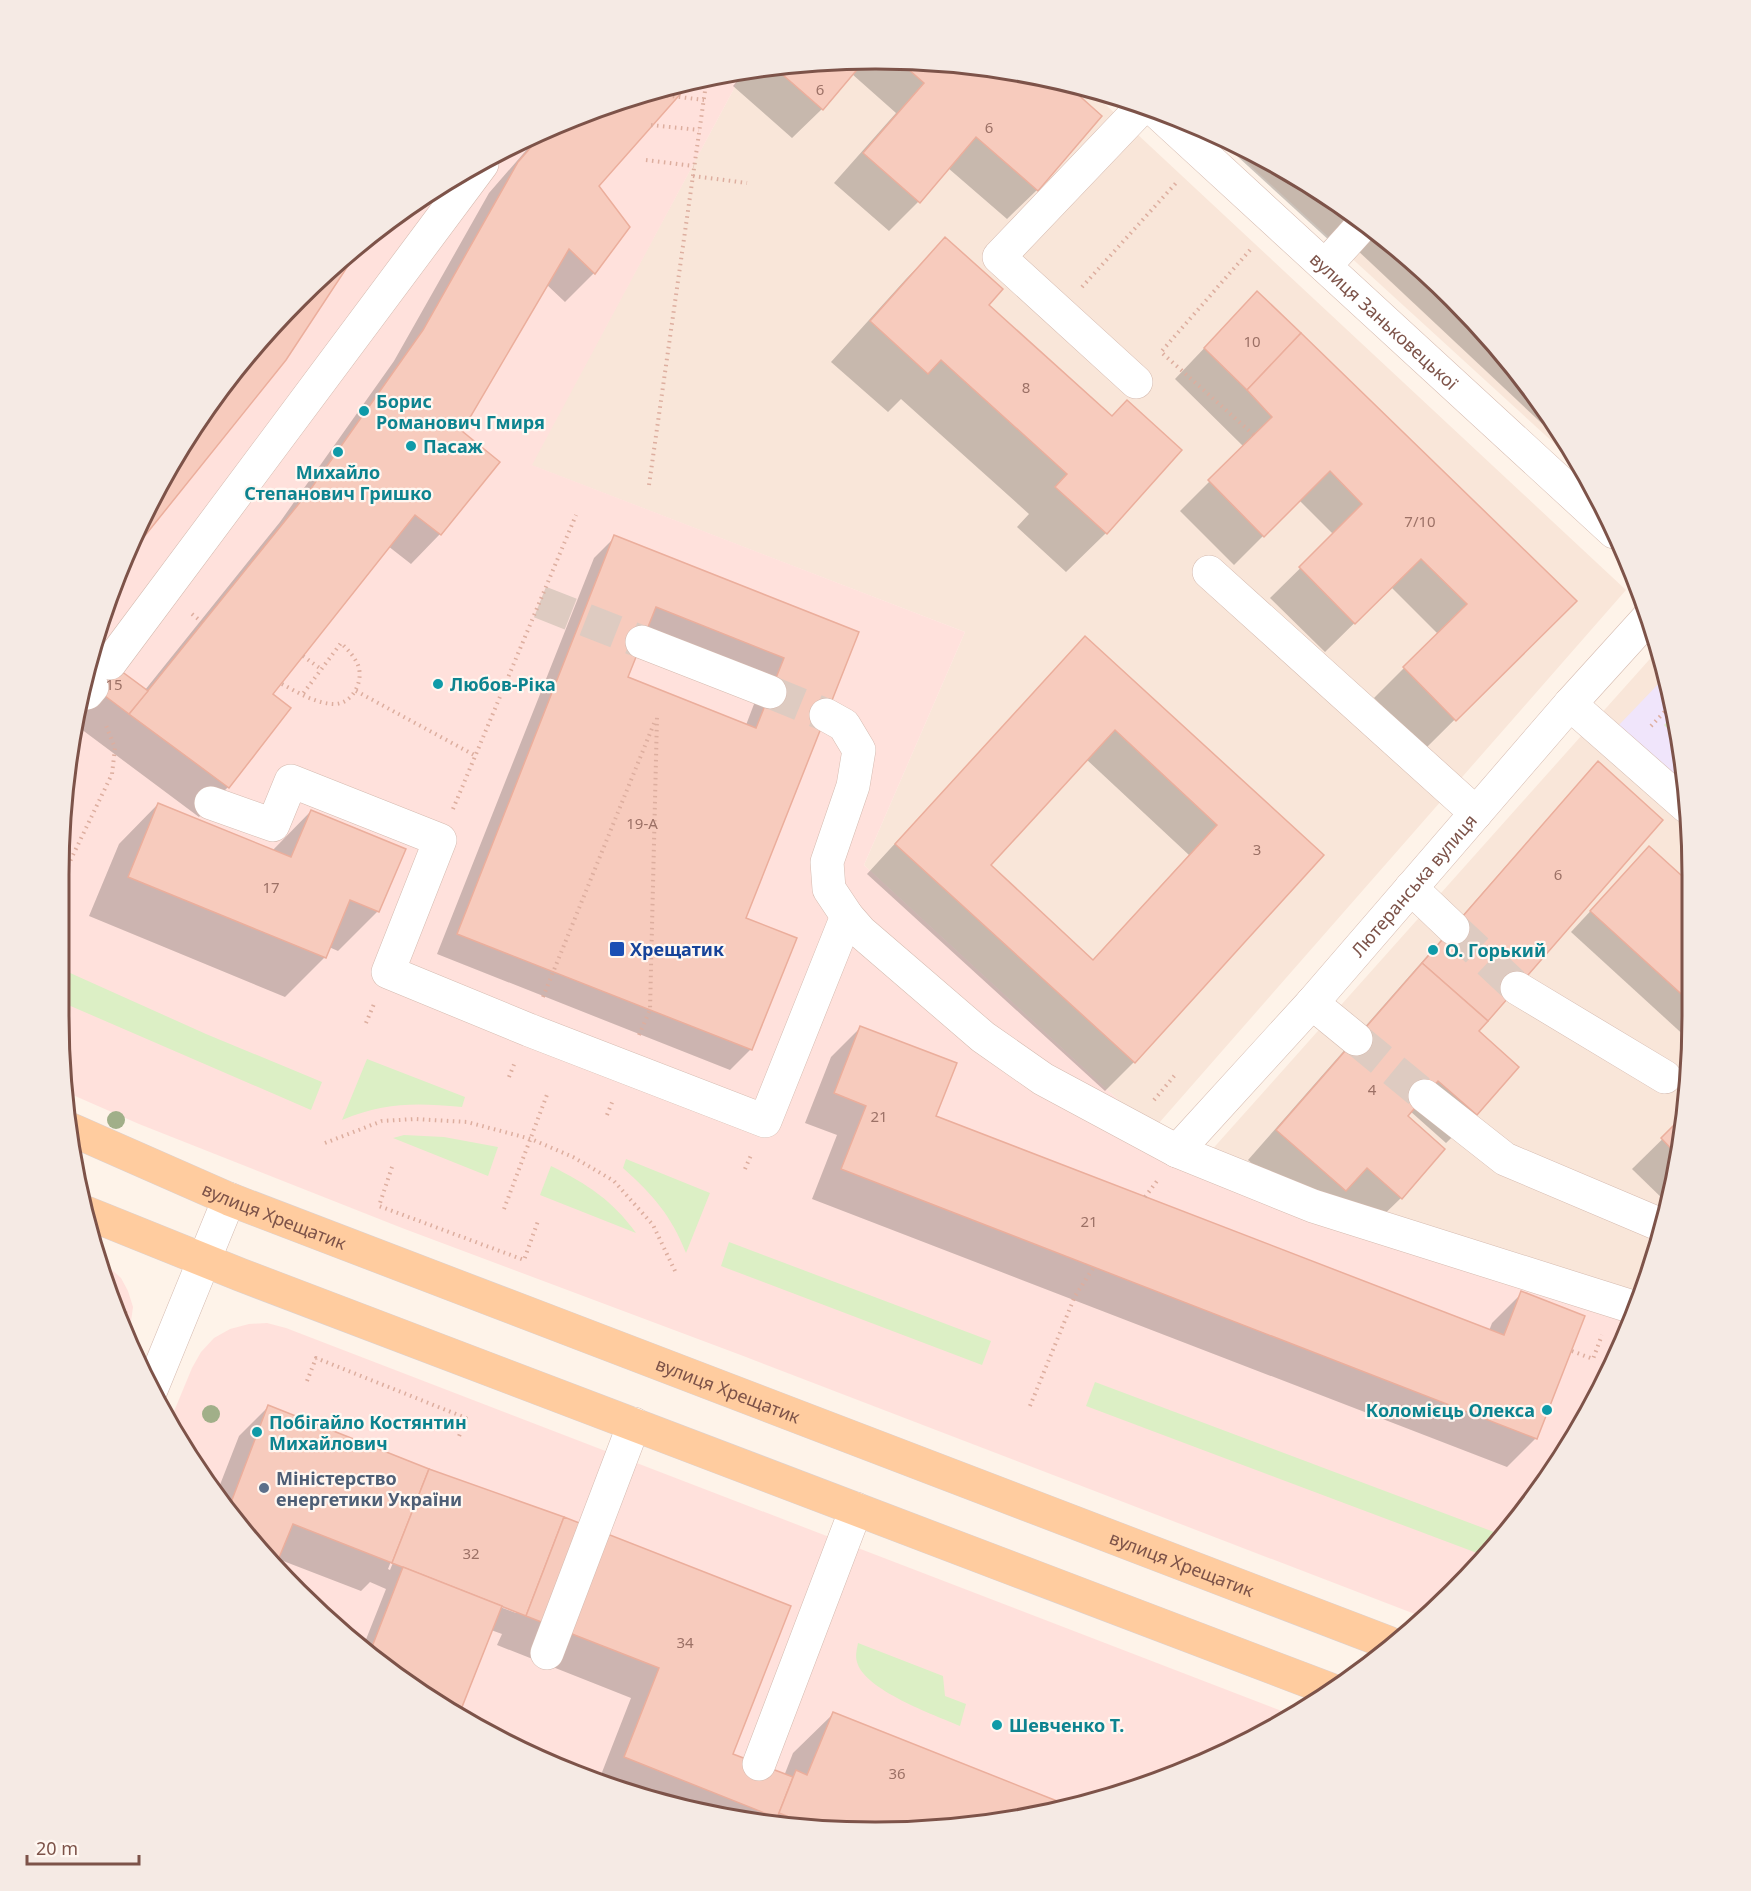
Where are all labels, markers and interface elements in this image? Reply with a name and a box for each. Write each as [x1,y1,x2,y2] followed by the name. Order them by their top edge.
[816,79,824,99] house number: 6
[985,117,993,137] house number: 6
[1305,247,1464,395] street label: вулиця Заньковецької
[1243,331,1261,351] house number: 10
[1022,377,1030,397] house number: 8
[376,389,545,434] place label: Борис Романович Гмиря
[357,404,371,418] marker: Борис Романович Гмиря
[423,434,483,458] place label: Пасаж
[404,439,418,453] marker: Пасаж
[331,445,345,459] marker: Михайло Степанович Гришко
[244,460,432,505] place label: Михайло Степанович Гришко
[1404,511,1436,531] house number: 7/10
[450,672,556,696] place label: Любов-Ріка
[105,674,123,694] house number: 15
[431,677,445,691] marker: Любов-Ріка
[1346,809,1482,961] street label: Лютеранська вулиця
[626,813,658,833] house number: 19-А
[1253,839,1261,859] house number: 3
[1554,864,1562,884] house number: 6
[262,877,280,897] house number: 17
[630,937,724,961] place label: Хрещатик
[1445,938,1546,962] place label: О. Горький
[608,940,626,958] marker: Хрещатик
[1426,943,1440,957] marker: О. Горький
[1368,1079,1377,1099] house number: 4
[870,1106,888,1126] house number: 21
[198,1177,350,1255] street label: вулиця Хрещатик
[1080,1211,1098,1231] house number: 21
[652,1351,804,1429] street label: вулиця Хрещатик
[1366,1398,1535,1422] place label: Коломієць Олекса
[1540,1403,1554,1417] marker: Коломієць Олекса
[269,1410,467,1455] place label: Побігайло Костянтин Михайлович
[250,1425,264,1439] marker: Побігайло Костянтин Михайлович
[276,1466,462,1511] place label: Міністерство енергетики України
[257,1481,271,1495] marker: Міністерство енергетики України
[1106,1525,1258,1602] street label: вулиця Хрещатик
[462,1543,480,1563] house number: 32
[676,1632,694,1652] house number: 34
[1009,1713,1124,1737] place label: Шевченко Т.
[990,1718,1004,1732] marker: Шевченко Т.
[888,1763,906,1783] house number: 36
[27,1828,140,1866] scale bar
[36,1836,78,1860] text: 20 m

